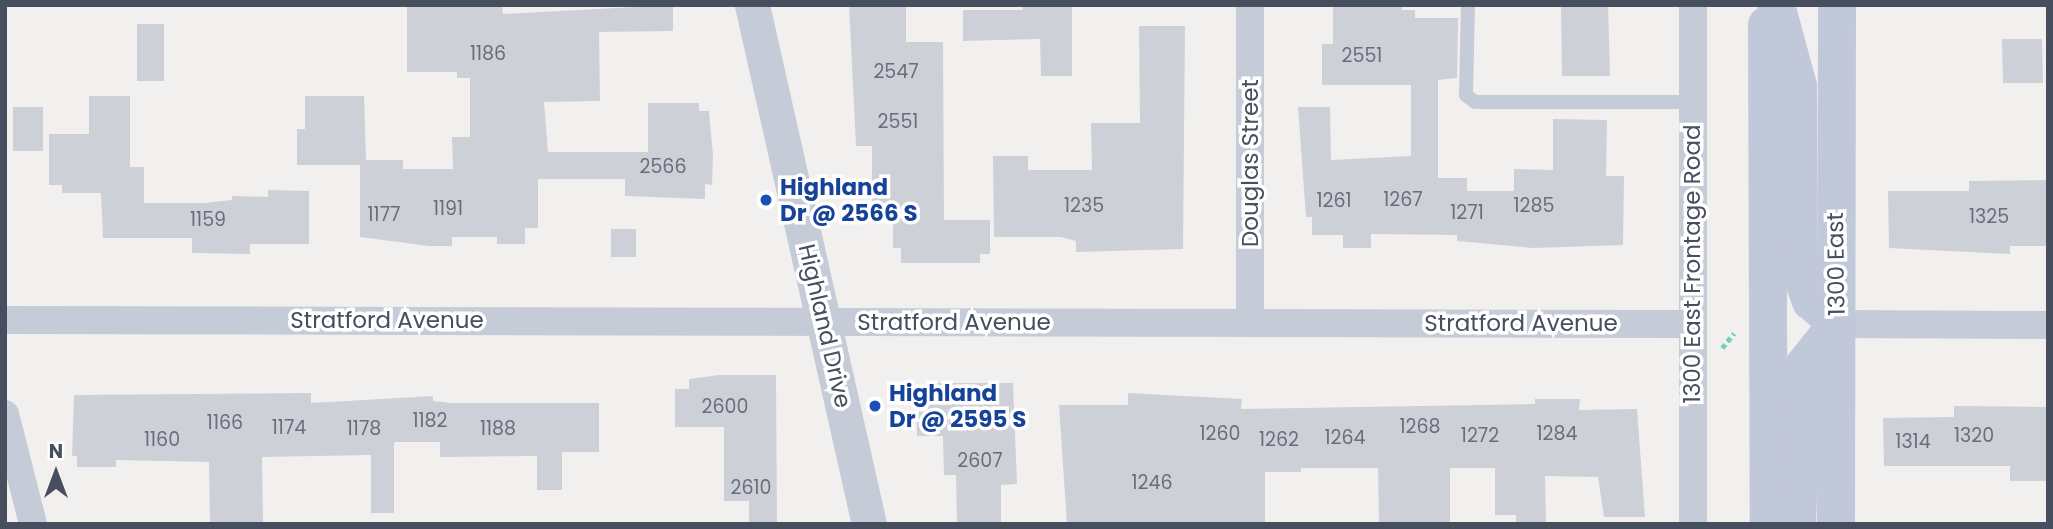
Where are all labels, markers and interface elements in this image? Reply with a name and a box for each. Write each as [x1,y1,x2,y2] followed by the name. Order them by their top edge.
[470,43,506,65] house number: 1186
[1342,45,1382,67] house number: 2551
[873,61,919,83] house number: 2547
[1236,79,1264,247] street label: Douglas Street
[878,111,918,133] house number: 2551
[1678,124,1706,404] street label: 1300 East Frontage Road
[640,156,686,178] house number: 2566
[780,173,918,227] place label: Highland Dr @ 2566 S
[1383,189,1423,211] house number: 1267
[1316,190,1352,212] house number: 1261
[758,192,774,208] marker: Highland Dr @ 2566 S
[1064,195,1104,217] house number: 1235
[1514,195,1554,217] house number: 1285
[433,198,463,220] house number: 1191
[1450,202,1484,224] house number: 1271
[368,204,400,226] house number: 1177
[1969,206,2009,228] house number: 1325
[190,209,226,231] house number: 1159
[1821,212,1851,316] street label: 1300 East
[793,241,857,411] street label: Highland Drive
[290,306,484,334] street label: Stratford Avenue
[857,308,1051,336] street label: Stratford Avenue
[1424,309,1618,337] street label: Stratford Avenue
[889,379,1026,433] place label: Highland Dr @ 2595 S
[702,396,748,418] house number: 2600
[867,398,883,414] marker: Highland Dr @ 2595 S
[412,410,448,432] house number: 1182
[207,412,243,434] house number: 1166
[1399,416,1441,438] house number: 1268
[272,417,306,439] house number: 1174
[347,418,381,440] house number: 1178
[480,418,516,440] house number: 1188
[1199,423,1241,445] house number: 1260
[1537,423,1577,445] house number: 1284
[1461,425,1499,447] house number: 1272
[1954,425,1994,447] house number: 1320
[1324,427,1366,449] house number: 1264
[144,429,180,451] house number: 1160
[1259,429,1299,451] house number: 1262
[1895,431,1931,453] house number: 1314
[21,438,91,508] north arrow
[49,438,63,465] text: N
[957,450,1003,472] house number: 2607
[1131,472,1173,494] house number: 1246
[730,477,772,499] house number: 2610

